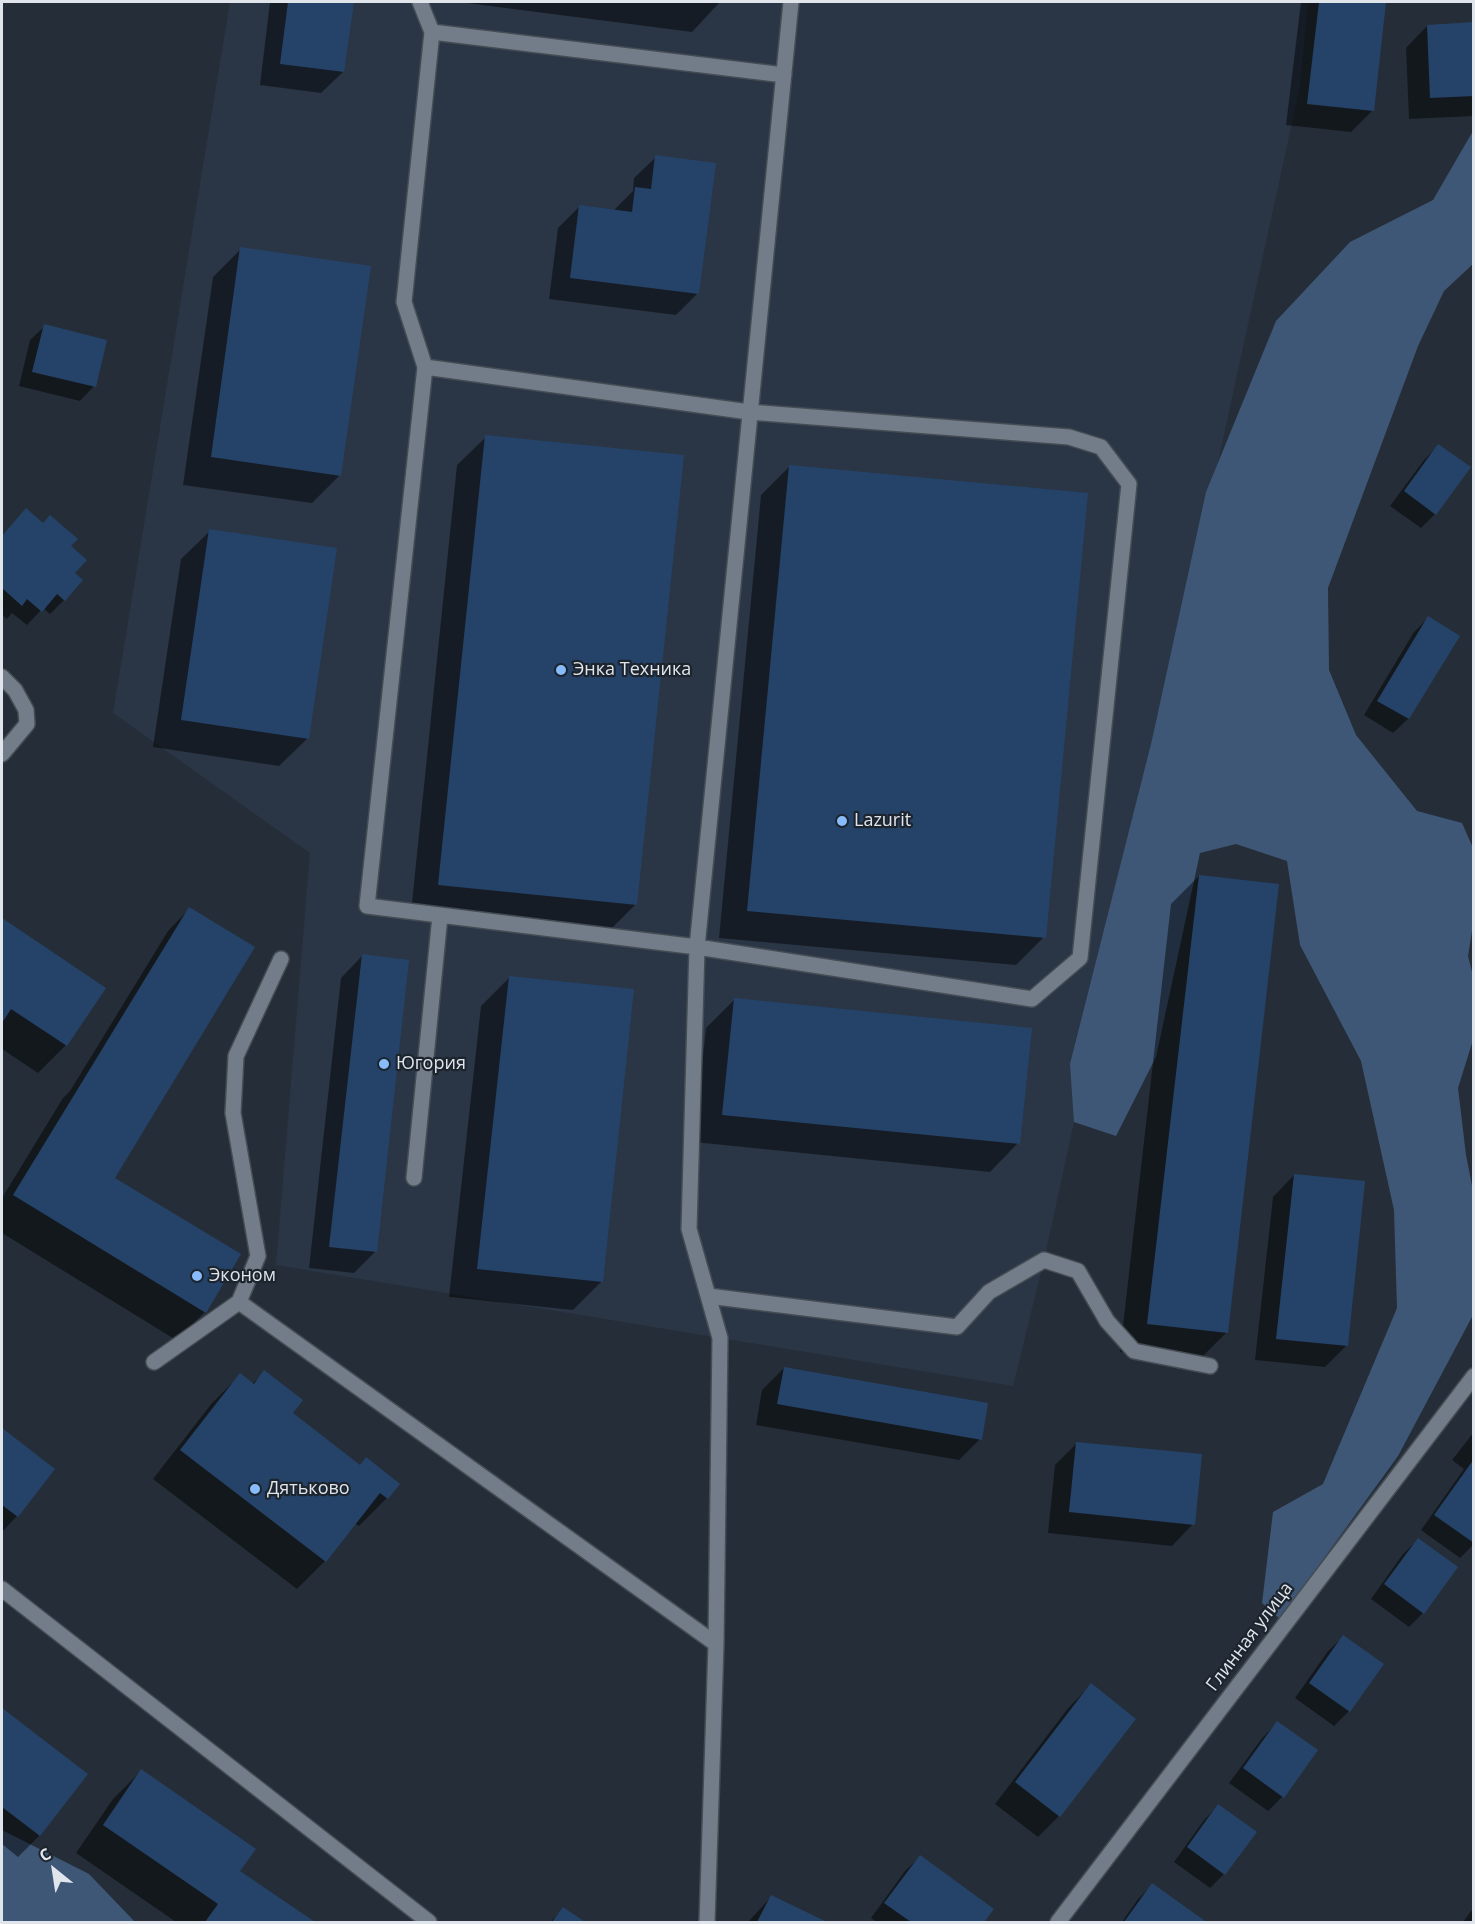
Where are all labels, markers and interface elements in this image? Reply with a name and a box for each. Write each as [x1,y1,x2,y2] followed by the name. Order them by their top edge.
[573,659,691,681] place label: Энка Техника
[554,663,568,677] marker: Энка Техника
[854,810,911,832] place label: Lazurit
[835,814,849,828] marker: Lazurit
[396,1053,466,1075] place label: Югория
[377,1057,391,1071] marker: Югория
[209,1265,276,1287] place label: Эконом
[190,1269,204,1283] marker: Эконом
[267,1478,350,1500] place label: Дятьково
[248,1482,262,1496] marker: Дятьково
[1202,1578,1298,1696] street label: Глинная улица
[24,1840,84,1900] north arrow
[35,1842,55,1866] text: С

